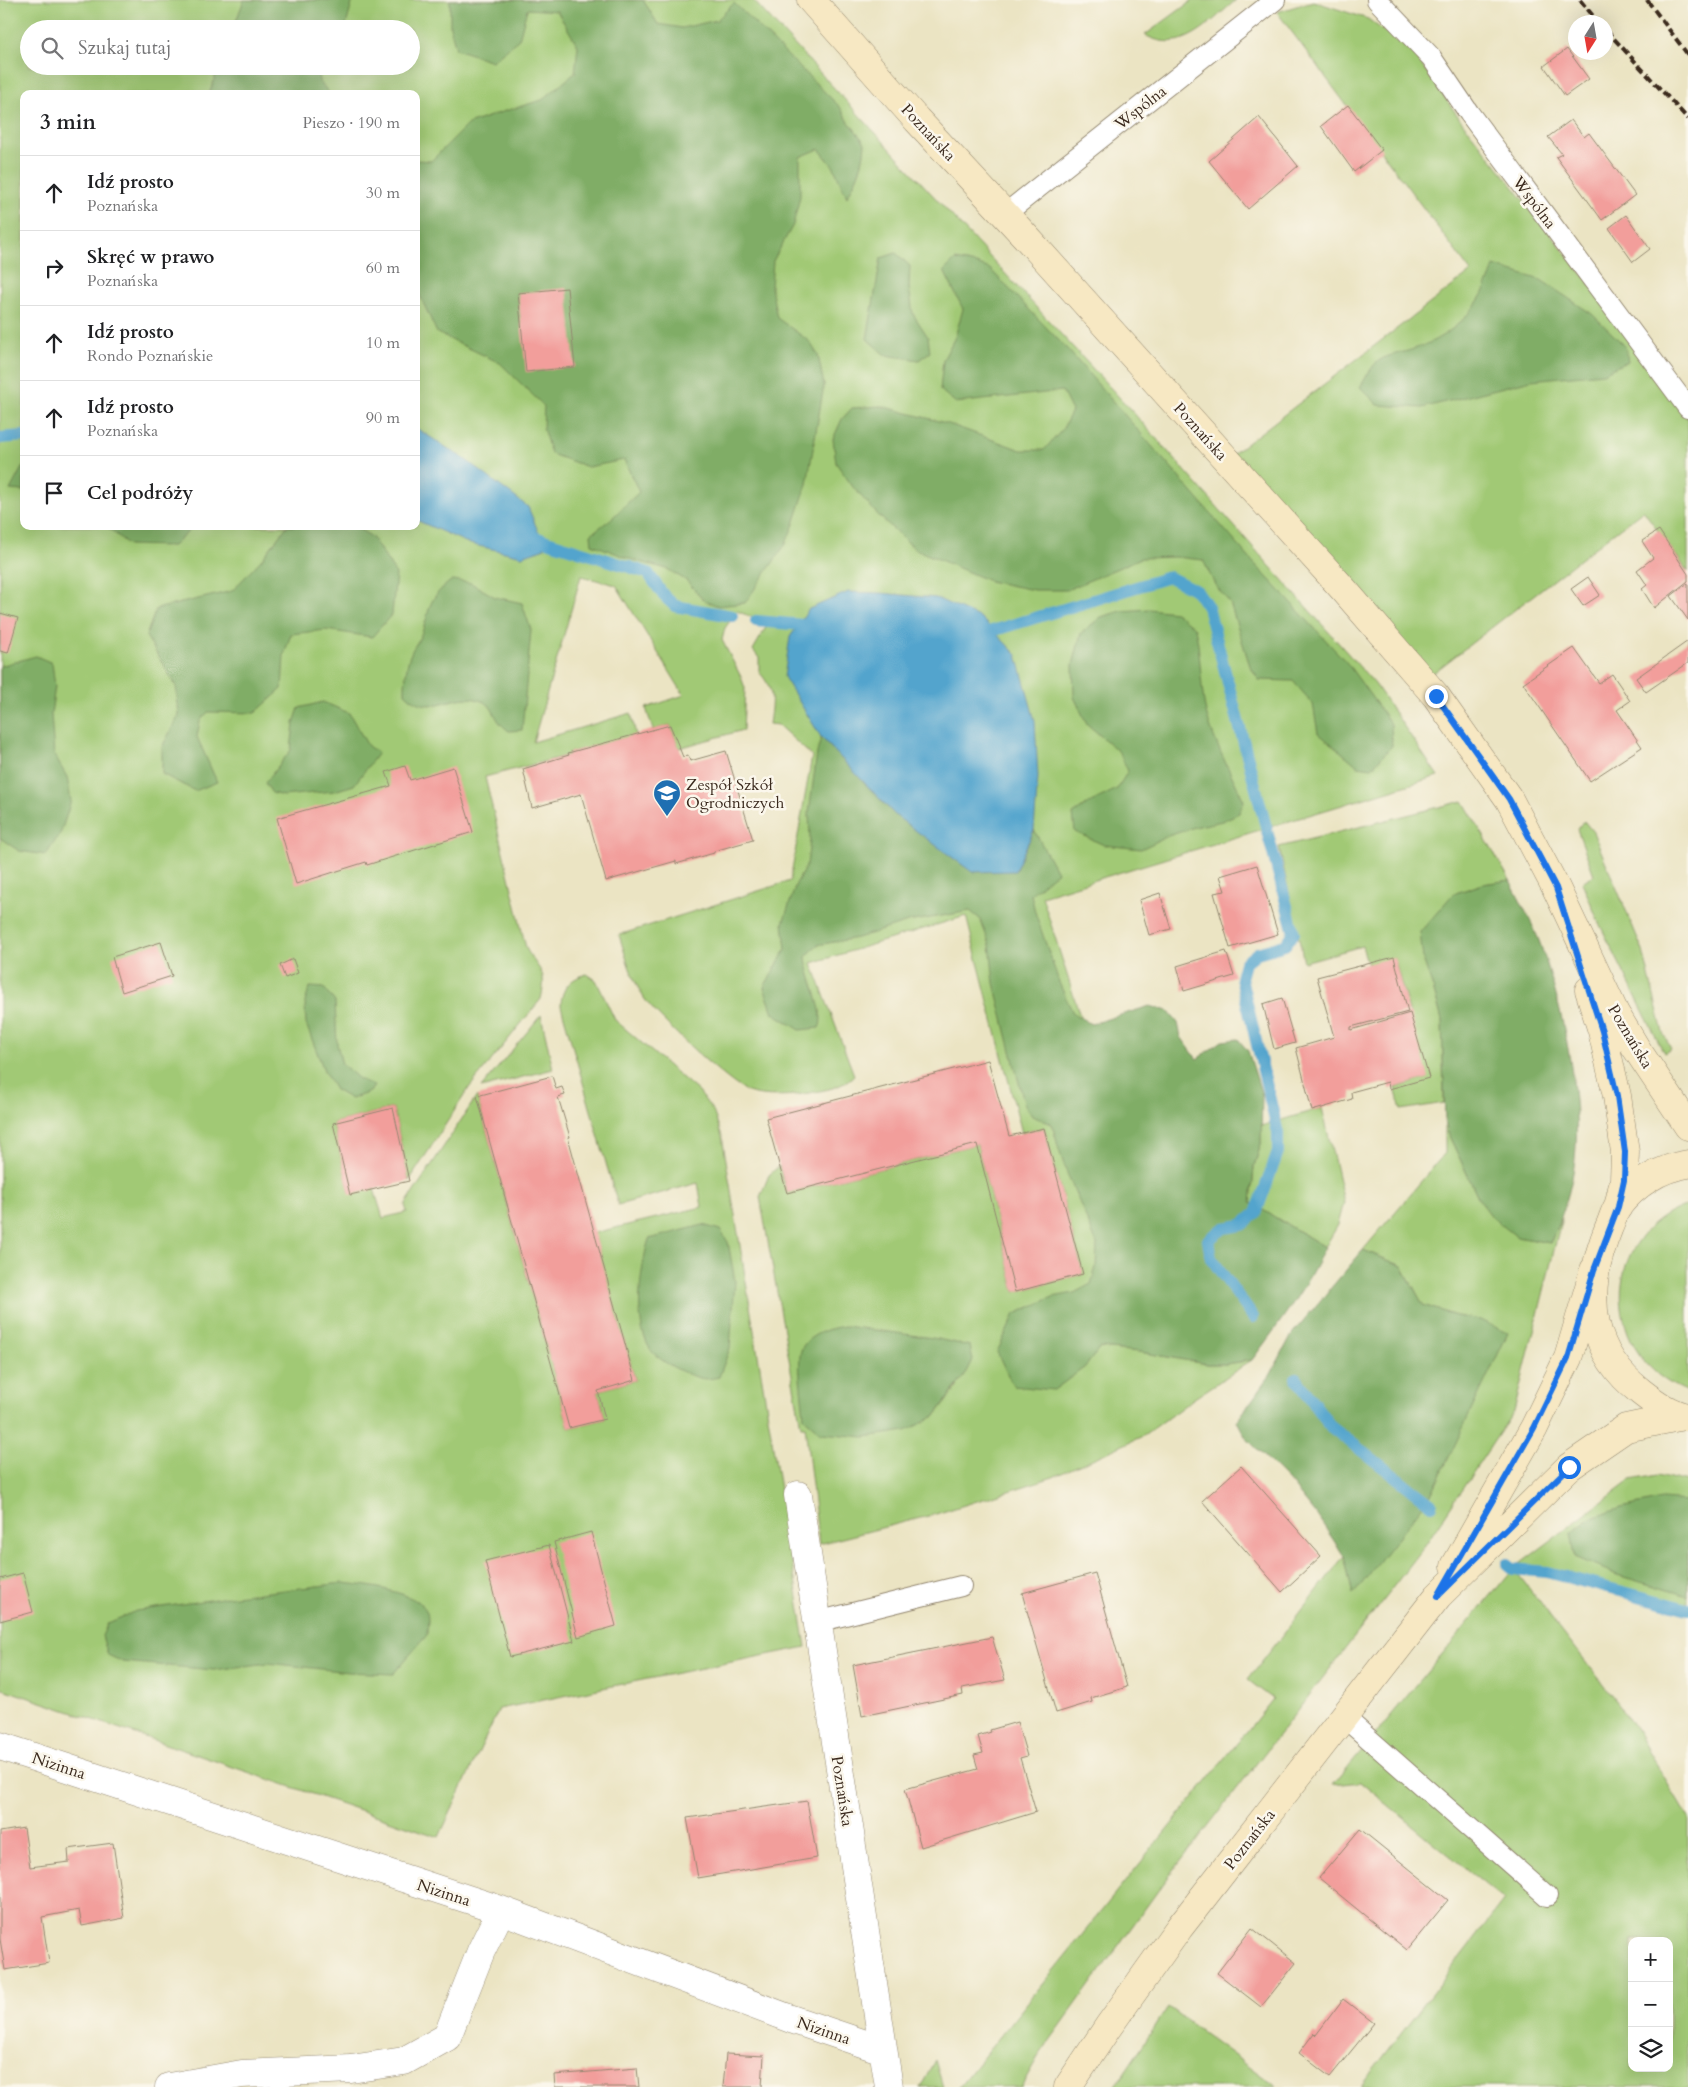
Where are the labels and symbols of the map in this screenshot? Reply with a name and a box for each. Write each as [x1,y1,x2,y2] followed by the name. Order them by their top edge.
[1568,15,1613,60] north arrow
[1109,81,1171,136] street label: Wspólna
[896,99,961,166] street label: Poznańska
[1507,171,1561,233] street label: Wspólna
[1168,398,1232,466] street label: Poznańska
[1425,685,1448,708] route end
[686,774,785,814] place label: Zespół Szkół Ogrodniczych
[652,778,682,817] school or university icon: Zespół Szkół Ogrodniczych
[1602,1000,1658,1073] street label: Poznańska
[1558,1456,1581,1479] route start
[29,1747,88,1785] street label: Nizinna
[826,1754,858,1828] street label: Poznańska
[1219,1805,1280,1874] street label: Poznańska
[414,1874,473,1912] street label: Nizinna
[794,2012,853,2050] street label: Nizinna

